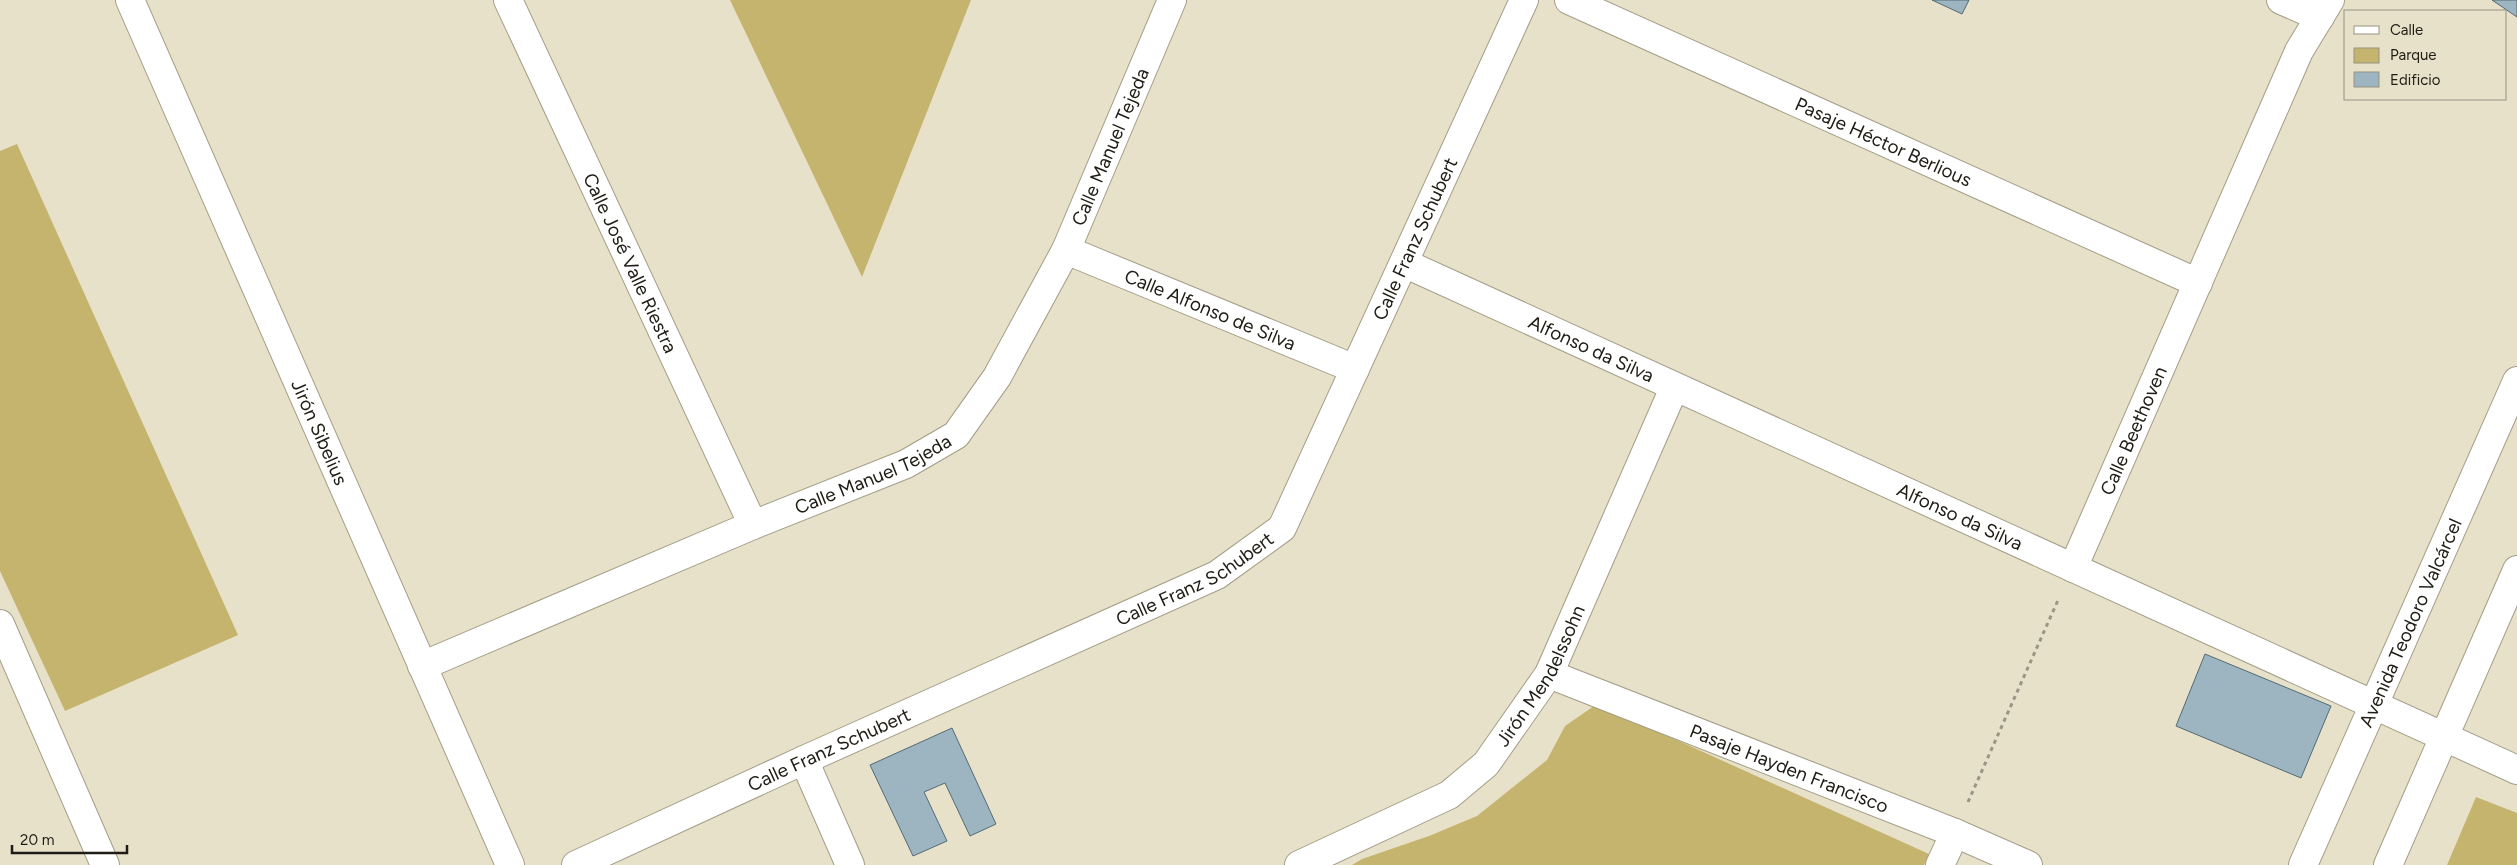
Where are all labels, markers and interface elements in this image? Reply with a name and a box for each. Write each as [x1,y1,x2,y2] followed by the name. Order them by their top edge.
[2344,10,2507,100] legend
[2390,21,2423,39] text: Calle
[2390,46,2437,64] text: Parque
[1066,64,1153,229] street label: Calle Manuel Tejeda
[2390,71,2441,89] text: Edificio
[1792,92,1976,191] street label: Pasaje Héctor Berlious
[1367,154,1462,324] street label: Calle Franz Schubert
[579,169,683,357] street label: Calle José Valle Riestra
[1121,264,1299,355] street label: Calle Alfonso de Silva
[1525,310,1658,387] street label: Alfonso da Silva
[2095,363,2171,499] street label: Calle Beethoven
[287,376,353,488] street label: Jirón Sibelius
[791,429,955,519] street label: Calle Manuel Tejeda
[1894,478,2026,555] street label: Alfonso da Silva
[2354,515,2466,731] street label: Avenida Teodoro Valcárcel
[1112,527,1278,630] street label: Calle Franz Schubert
[1491,601,1589,751] street label: Jirón Mendelssohn
[744,702,914,796] street label: Calle Franz Schubert
[1687,719,1892,817] street label: Pasaje Hayden Francisco
[12,822,128,854] scale bar
[20,831,54,849] text: 20 m

